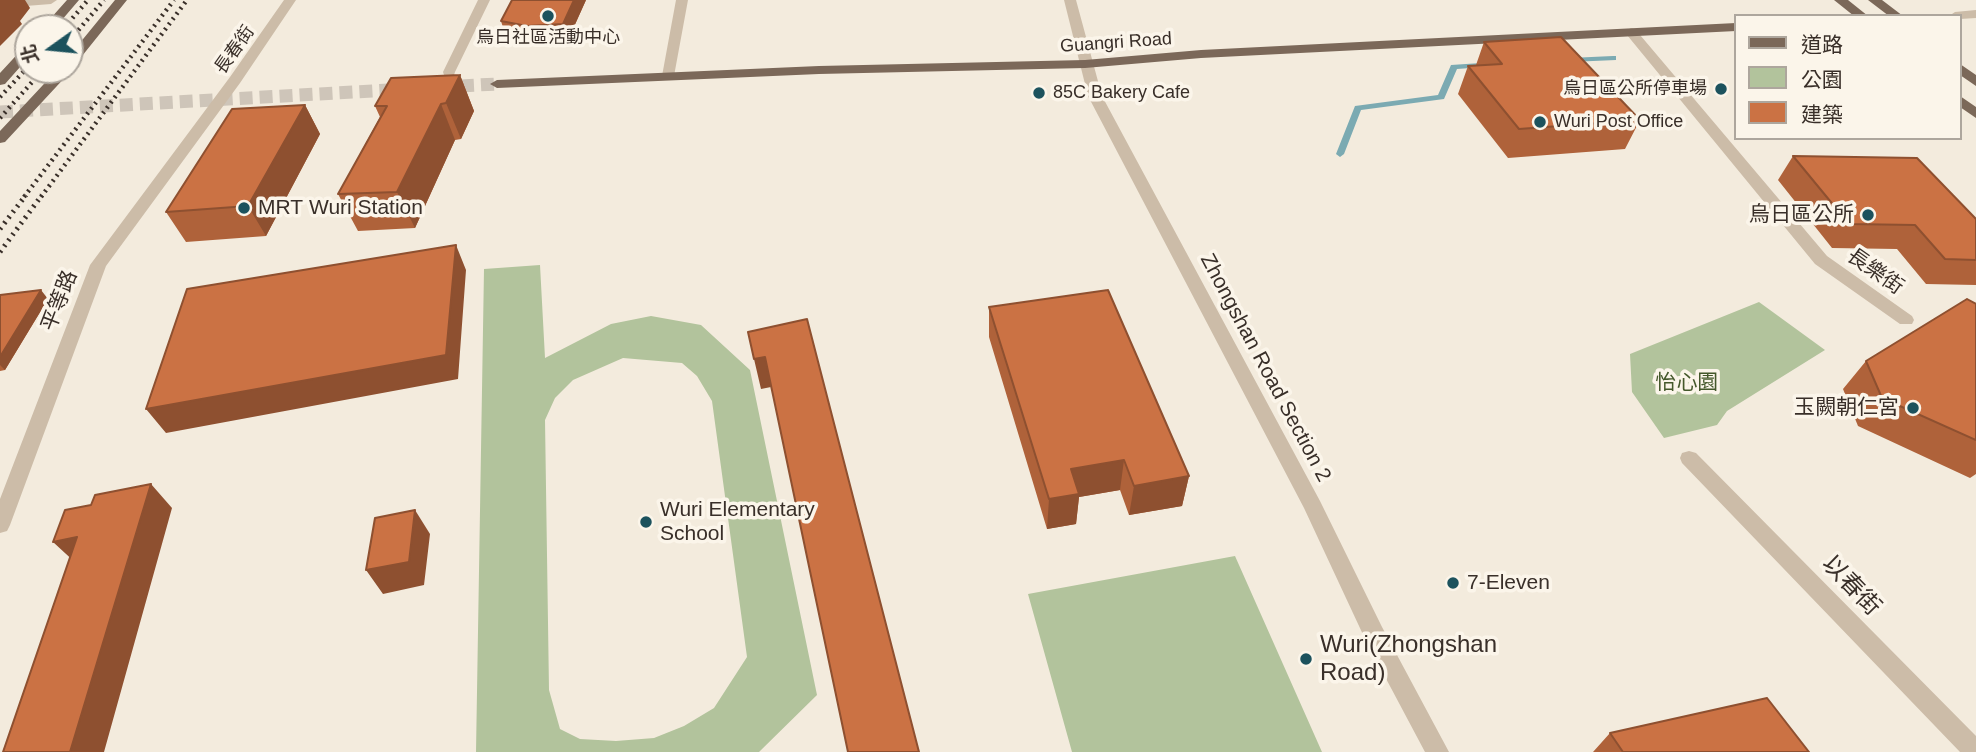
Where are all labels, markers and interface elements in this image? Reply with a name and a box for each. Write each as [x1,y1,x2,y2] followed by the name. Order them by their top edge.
[540,8,556,24] marker: 烏日社區活動中心
[14,14,84,84] north arrow
[1734,14,1962,140] legend
[211,22,259,78] street label: 長春街
[476,27,620,49] place label: 烏日社區活動中心
[1059,28,1173,58] street label: Guangri Road
[1801,33,1843,56] text: 道路
[18,42,43,66] text: 北
[1801,68,1843,91] text: 公園
[1563,78,1707,100] place label: 烏日區公所停車場
[1713,81,1729,97] marker: 烏日區公所停車場
[1053,82,1190,104] place label: 85C Bakery Cafe
[1031,85,1047,101] marker: 85C Bakery Cafe
[1801,103,1843,126] text: 建築
[1554,111,1683,133] place label: Wuri Post Office
[1532,114,1548,130] marker: Wuri Post Office
[258,195,423,221] place label: MRT Wuri Station
[236,200,252,216] marker: MRT Wuri Station
[1749,202,1854,228] place label: 烏日區公所
[1860,207,1876,223] marker: 烏日區公所
[1842,244,1908,300] street label: 長樂街
[1194,250,1336,486] street label: Zhongshan Road Section 2
[37,267,83,335] street label: 平等路
[1656,370,1718,396] park label: 怡心園
[1794,395,1899,421] place label: 玉闕朝仁宮
[1905,400,1921,416] marker: 玉闕朝仁宮
[660,497,815,547] place label: Wuri Elementary School
[638,514,654,530] marker: Wuri Elementary School
[1816,550,1886,622] street label: 以春街
[1467,570,1550,596] place label: 7-Eleven
[1445,575,1461,591] marker: 7-Eleven
[1320,631,1497,687] place label: Wuri(Zhongshan Road)
[1298,651,1314,667] marker: Wuri(Zhongshan Road)

